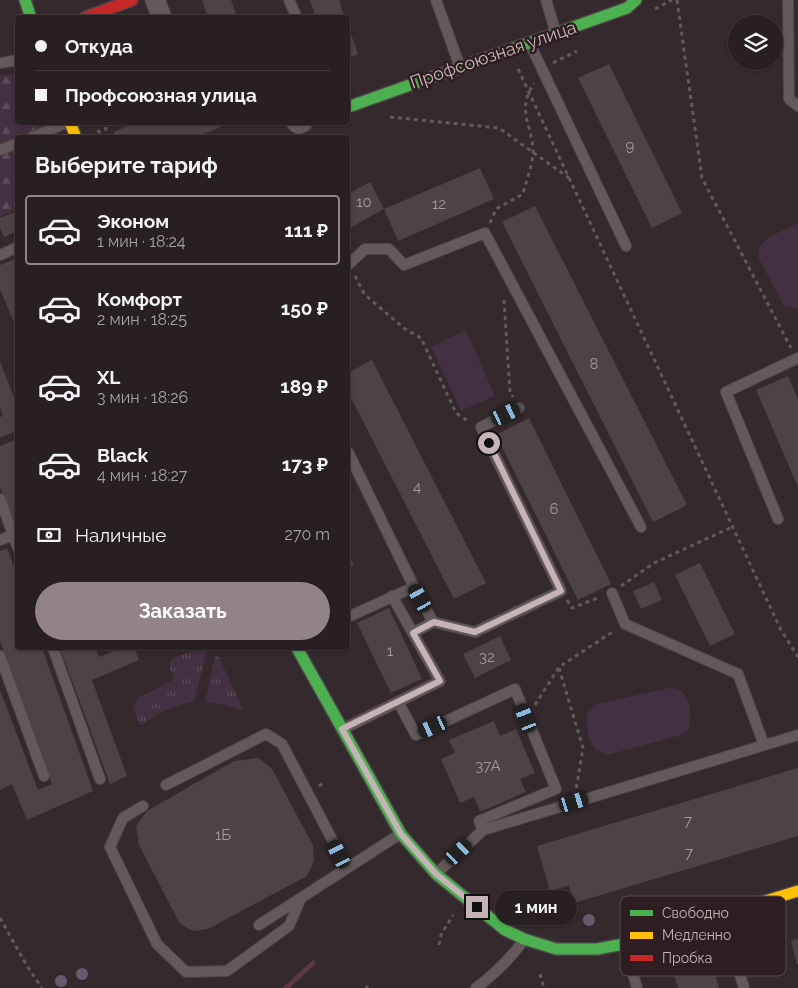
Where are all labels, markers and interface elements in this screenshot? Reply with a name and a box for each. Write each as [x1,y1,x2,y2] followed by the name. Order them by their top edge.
[728,15,783,70] map controls
[728,15,783,70] button: layers
[407,16,579,93] street label: Профсоюзная улица
[65,35,133,57] text: Откуда
[65,84,257,106] text: Профсоюзная улица
[626,137,635,155] house number: 9
[35,152,218,178] text: Выберите тариф
[356,193,372,211] house number: 10
[432,195,446,213] house number: 12
[37,208,82,253] icon: car
[97,210,169,232] text: Эконом
[284,219,328,241] text: 111 ₽
[97,232,186,251] text: 1 мин · 18:24
[37,286,82,331] icon: car
[97,288,182,310] text: Комфорт
[281,297,328,319] text: 150 ₽
[97,310,187,329] text: 2 мин · 18:25
[590,355,599,373] house number: 8
[37,364,82,409] icon: car
[97,366,120,388] text: XL
[280,375,328,397] text: 189 ₽
[97,388,188,407] text: 3 мин · 18:26
[489,401,522,427] car
[478,432,500,454] route start
[37,442,82,487] icon: car
[97,444,148,466] text: Black
[282,453,328,475] text: 173 ₽
[97,466,187,485] text: 4 мин · 18:27
[413,478,421,496] house number: 4
[549,500,559,518] house number: 6
[35,521,63,549] icon: cash
[75,524,166,546] text: Наличные
[285,525,330,544] text: 270 m
[406,581,433,615] car
[35,582,330,640] button: Заказать
[387,642,394,660] house number: 1
[479,648,495,666] house number: 32
[513,701,538,735] car
[416,714,449,740] car
[475,757,501,775] house number: 37А
[557,790,590,814] car
[684,812,692,830] house number: 7
[215,826,231,844] house number: 1Б
[442,836,475,868] car
[325,837,352,871] car
[685,844,693,862] house number: 7
[494,890,577,924] callout: 1 мин
[466,896,488,918] route end
[620,896,786,976] legend
[515,898,557,917] text: 1 мин
[662,905,729,921] text: Свободно
[662,927,731,943] text: Медленно
[662,950,712,966] text: Пробка

